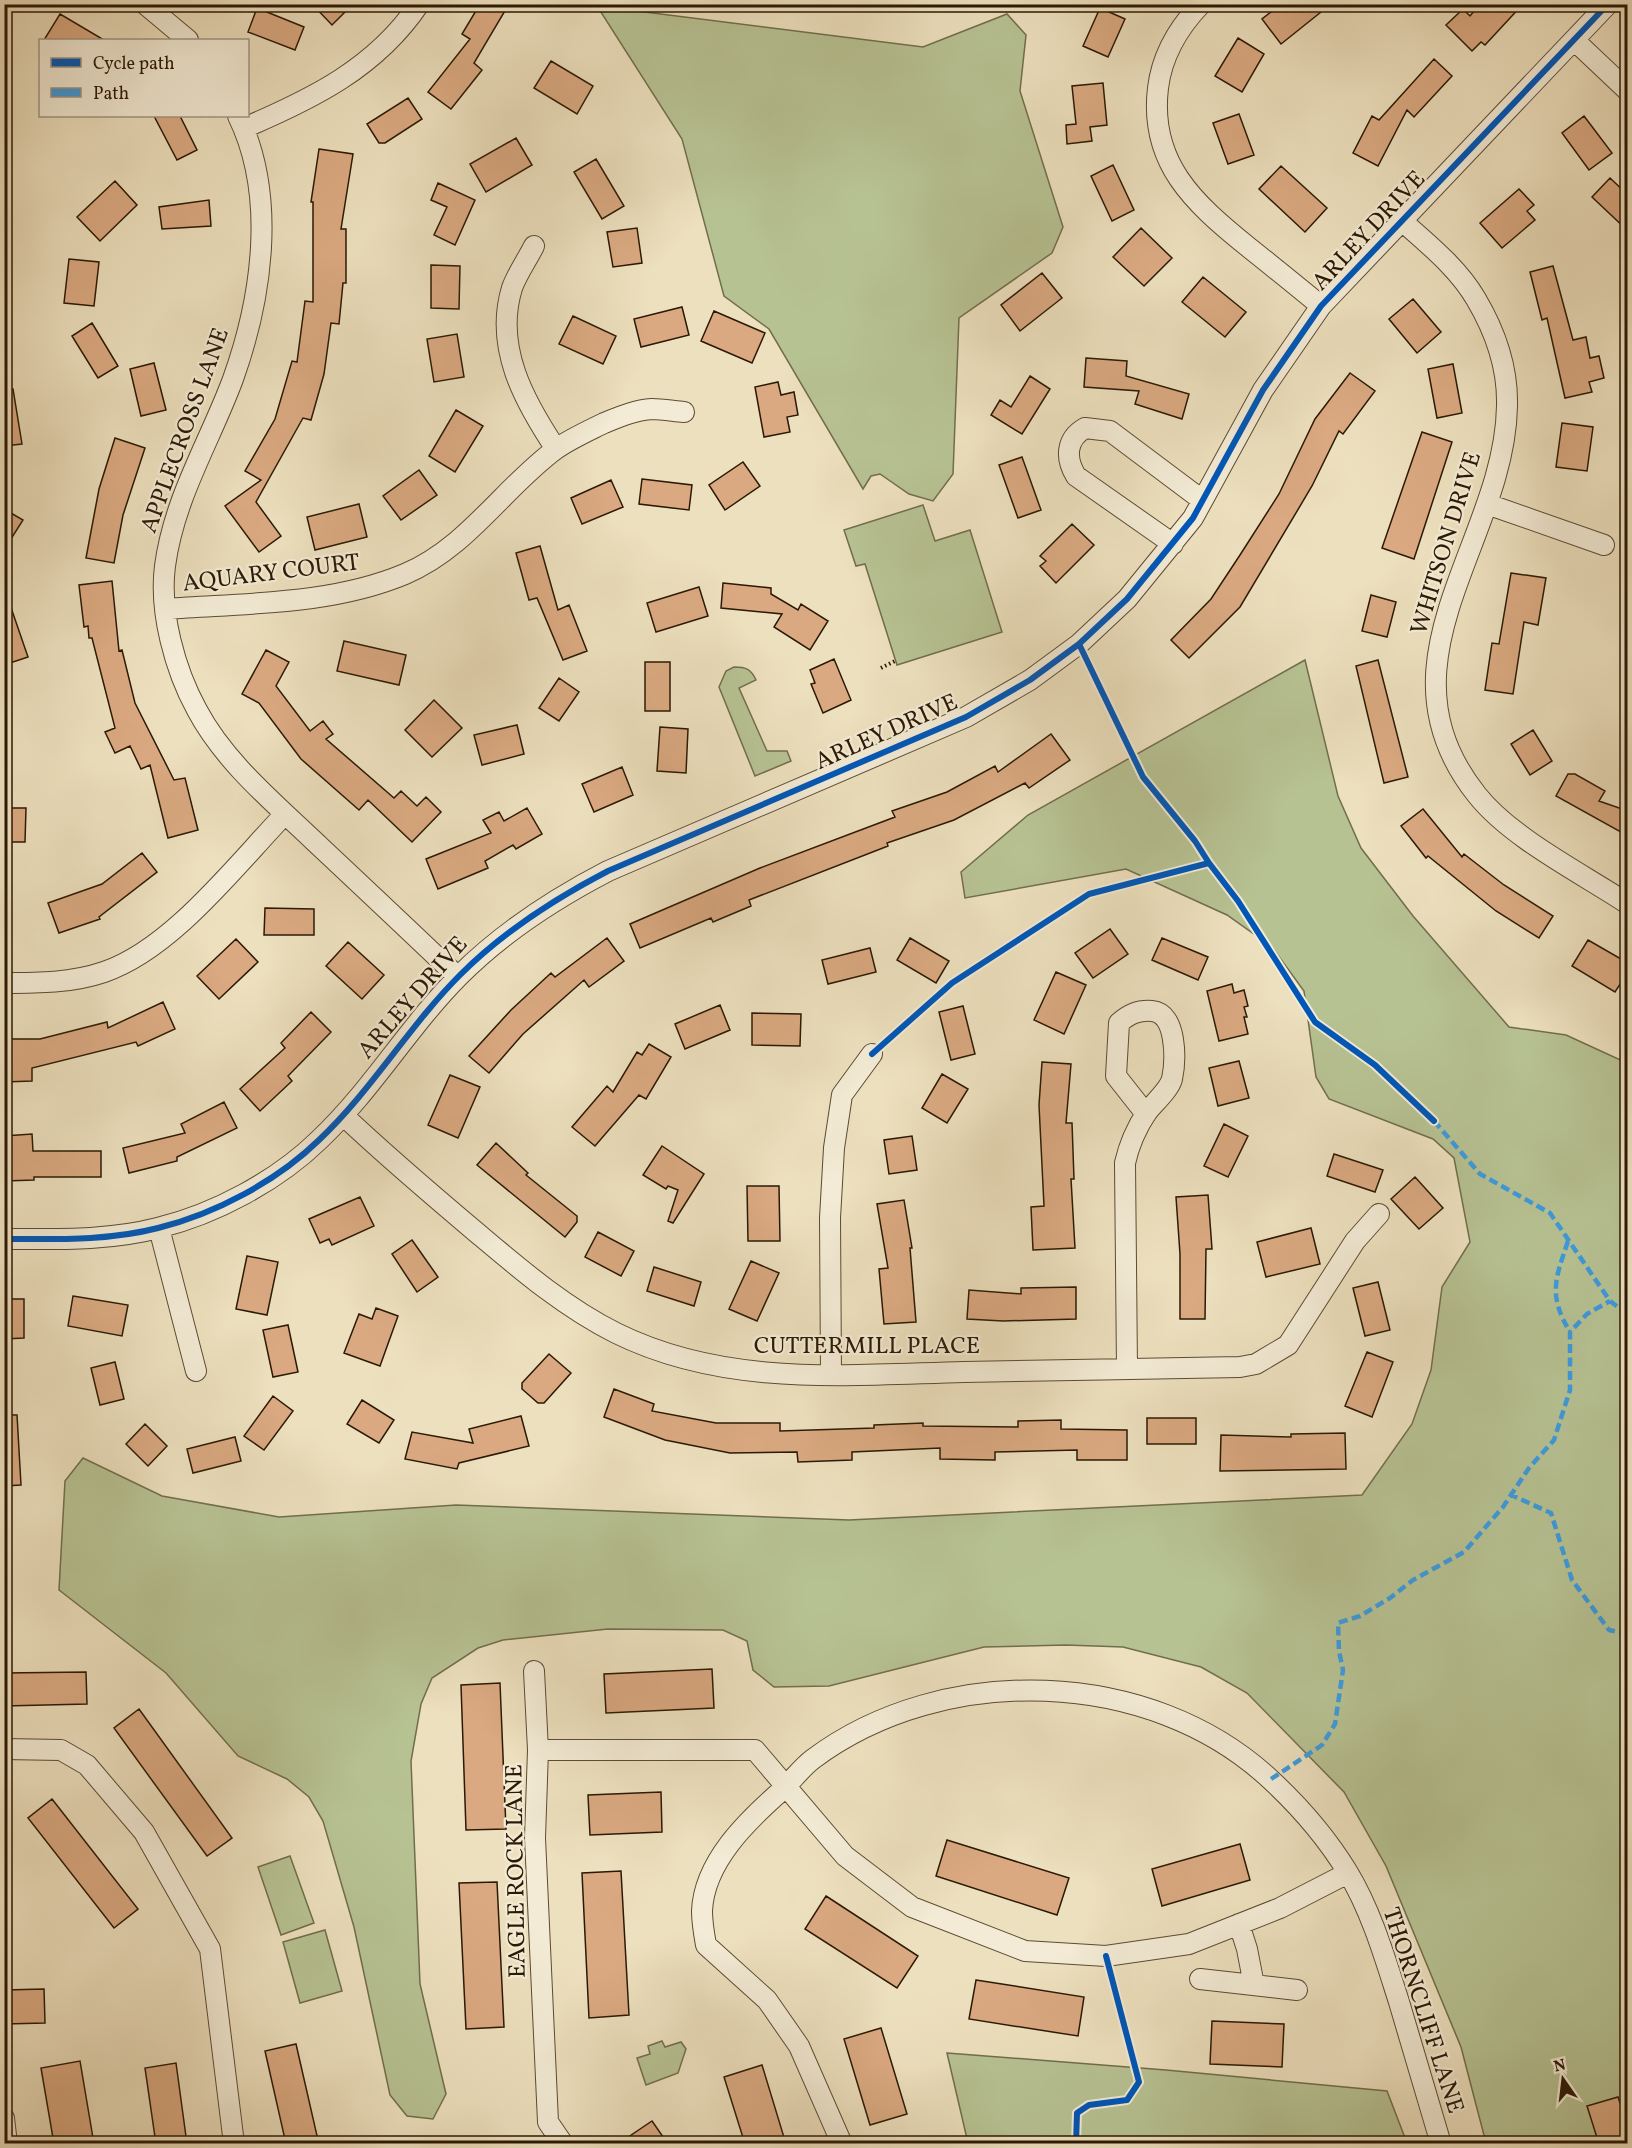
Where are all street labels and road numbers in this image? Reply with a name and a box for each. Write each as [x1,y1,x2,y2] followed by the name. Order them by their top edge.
[1305,164,1434,299] street label: ARLEY DRIVE
[133,323,239,538] street label: APPLECROSS LANE
[1403,448,1491,639] street label: WHITSON DRIVE
[181,546,362,602] street label: AQUARY COURT
[810,686,964,780] street label: ARLEY DRIVE
[350,929,477,1067] street label: ARLEY DRIVE
[754,1330,980,1364] street label: CUTTERMILL PLACE
[498,1764,536,1978] street label: EAGLE ROCK LANE
[1373,1903,1472,2118] street label: THORNCLIFF LANE

